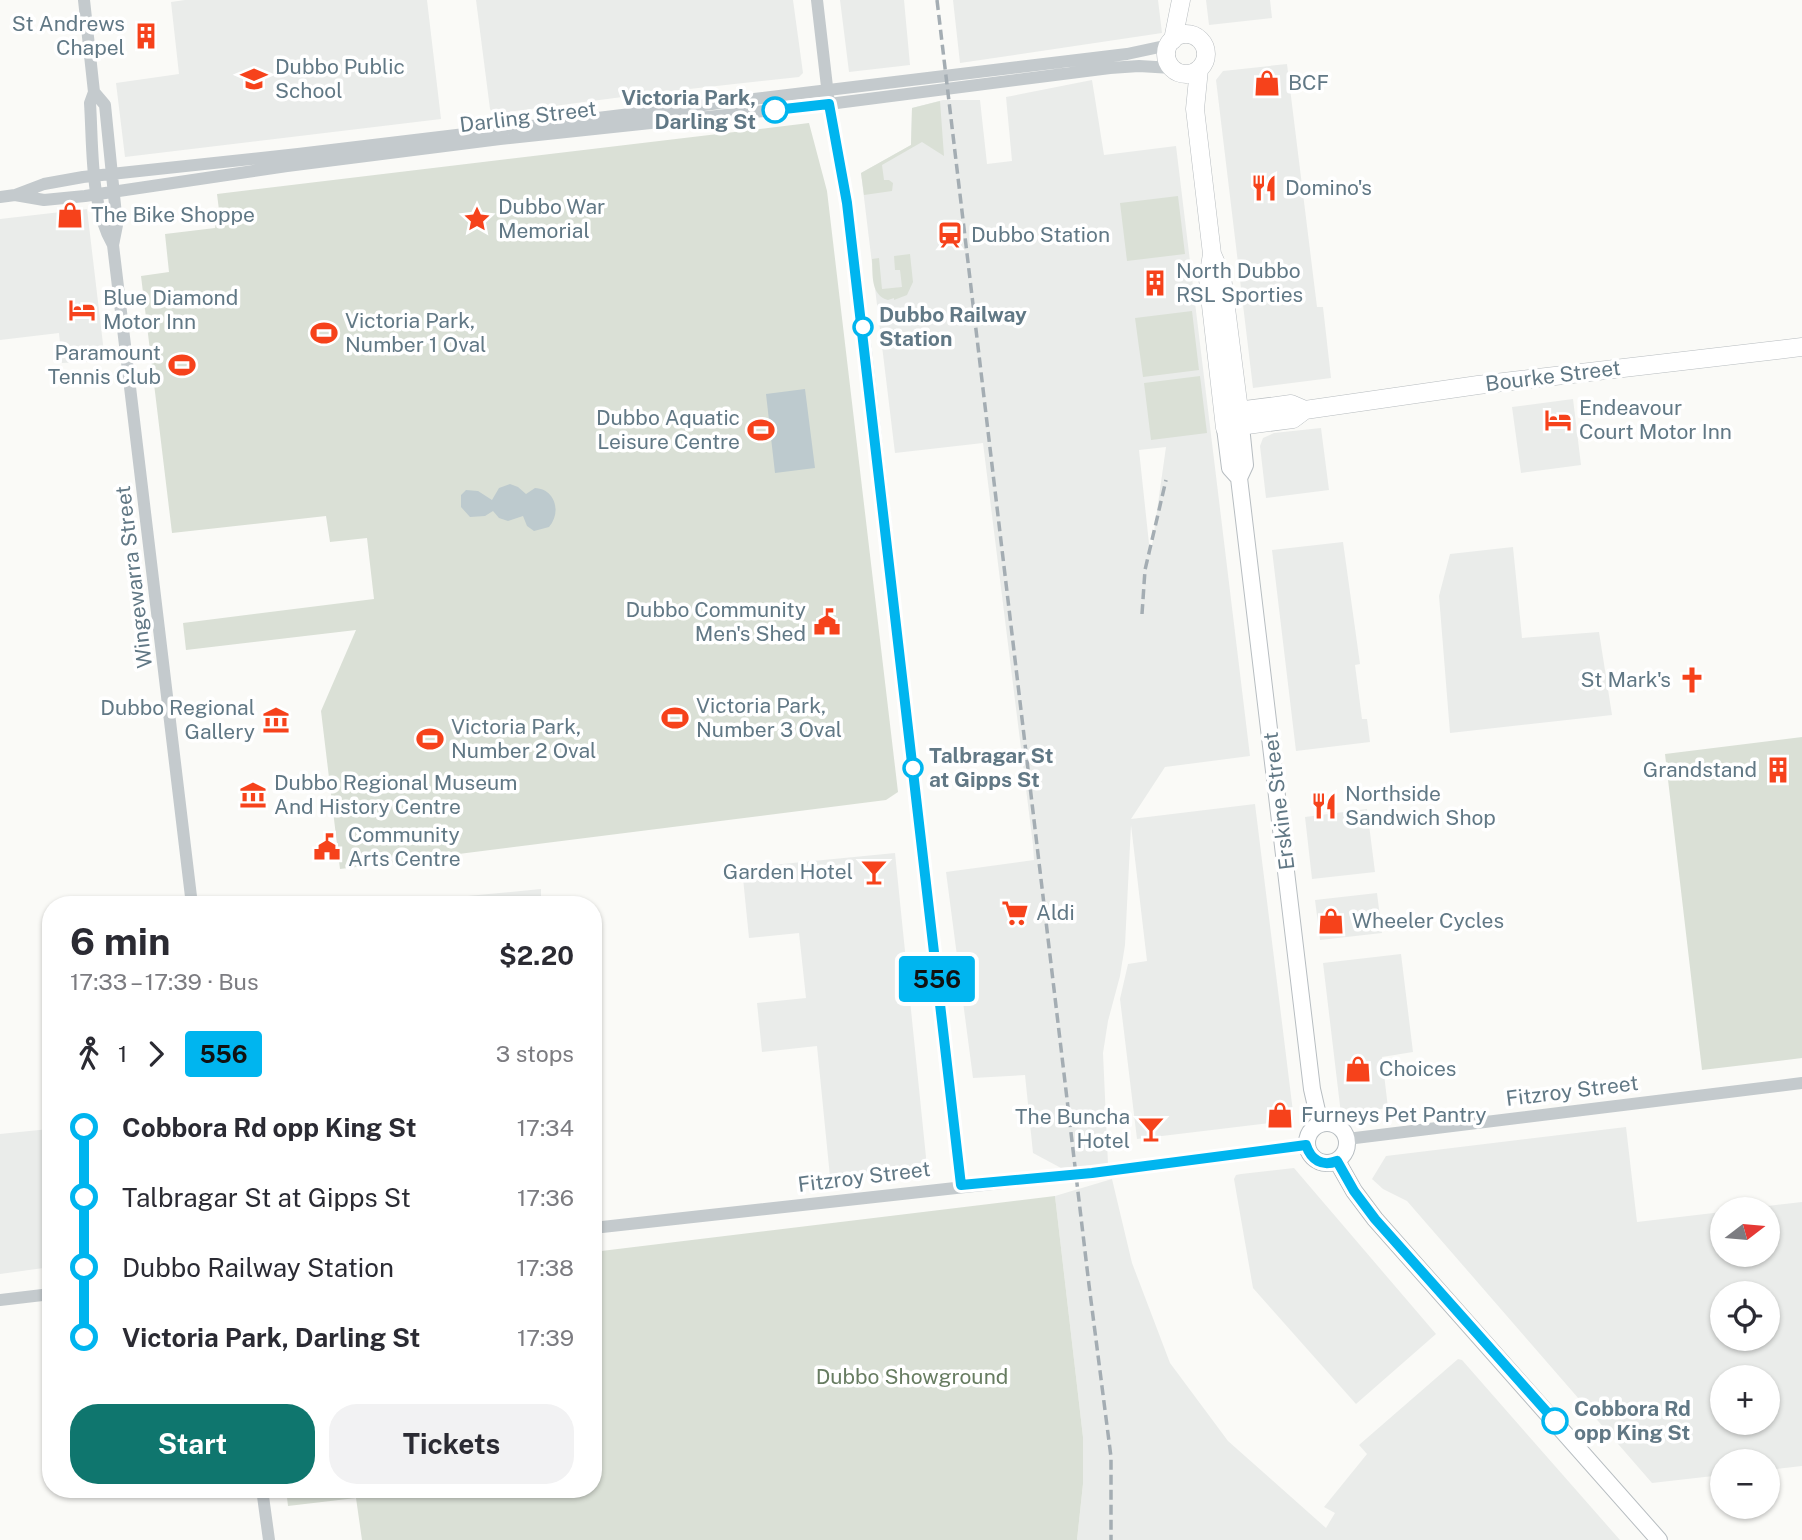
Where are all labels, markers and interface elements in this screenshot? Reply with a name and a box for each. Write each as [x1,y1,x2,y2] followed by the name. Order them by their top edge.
[12,11,125,60] place label: St Andrews Chapel
[131,21,161,51] building icon: St Andrews Chapel
[275,54,405,103] place label: Dubbo Public School
[239,64,269,94] school or university icon: Dubbo Public School
[1252,68,1282,98] shop icon: BCF
[1288,70,1329,95] place label: BCF
[621,85,756,134] place label: Victoria Park, Darling St
[458,96,598,137] street label: Darling Street
[762,97,788,123] marker: Victoria Park, Darling St
[1249,173,1279,203] restaurant icon: Domino's
[1285,175,1372,200] place label: Domino's
[498,194,605,243] place label: Dubbo War Memorial
[55,200,85,230] shop icon: The Bike Shoppe
[91,202,255,227] place label: The Bike Shoppe
[462,204,492,234] place icon: Dubbo War Memorial
[935,220,965,250] station icon: Dubbo Station
[971,222,1110,247] place label: Dubbo Station
[1176,258,1303,307] place label: North Dubbo RSL Sporties
[1140,268,1170,298] building icon: North Dubbo RSL Sporties
[103,285,238,334] place label: Blue Diamond Motor Inn
[67,295,97,325] hotel icon: Blue Diamond Motor Inn
[879,302,1027,351] place label: Dubbo Railway Station
[345,308,486,357] place label: Victoria Park, Number 1 Oval
[853,317,873,337] marker: Dubbo Railway Station
[309,318,339,348] sports icon: Victoria Park, Number 1 Oval
[48,340,161,389] place label: Paramount Tennis Club
[167,350,197,380] sports icon: Paramount Tennis Club
[1484,355,1622,396] street label: Bourke Street
[1579,395,1732,444] place label: Endeavour Court Motor Inn
[596,405,740,454] place label: Dubbo Aquatic Leisure Centre
[1543,405,1573,435] hotel icon: Endeavour Court Motor Inn
[746,415,776,445] sports icon: Dubbo Aquatic Leisure Centre
[110,484,157,670] street label: Wingewarra Street
[626,597,806,646] place label: Dubbo Community Men's Shed
[812,607,842,637] public building icon: Dubbo Community Men's Shed
[1677,665,1707,695] church icon: St Mark's
[1581,667,1671,692] place label: St Mark's
[696,693,842,742] place label: Victoria Park, Number 3 Oval
[100,695,255,744] place label: Dubbo Regional Gallery
[660,703,690,733] sports icon: Victoria Park, Number 3 Oval
[261,705,291,735] museum icon: Dubbo Regional Gallery
[451,714,596,763] place label: Victoria Park, Number 2 Oval
[415,724,445,754] sports icon: Victoria Park, Number 2 Oval
[1258,731,1299,872] street label: Erskine Street
[929,743,1054,792] place label: Talbragar St at Gipps St
[1763,755,1793,785] building icon: Grandstand
[1643,757,1757,782] place label: Grandstand
[903,758,923,778] marker: Talbragar St at Gipps St
[274,770,518,819] place label: Dubbo Regional Museum And History Centre
[238,780,268,810] museum icon: Dubbo Regional Museum And History Centre
[1345,781,1496,830] place label: Northside Sandwich Shop
[1309,791,1339,821] restaurant icon: Northside Sandwich Shop
[348,822,461,871] place label: Community Arts Centre
[312,832,342,862] public building icon: Community Arts Centre
[859,857,889,887] bar icon: Garden Hotel
[723,859,853,884] place label: Garden Hotel
[1000,898,1030,928] supermarket icon: Aldi
[1036,900,1075,925] place label: Aldi
[1316,906,1346,936] shop icon: Wheeler Cycles
[1352,908,1504,933] place label: Wheeler Cycles
[70,919,171,964] text: 6 min
[499,940,574,971] text: $2.20
[897,956,977,1002] line badge: 556
[913,965,961,993] text: 556
[70,968,259,995] text: 17:33 – 17:39 · Bus
[70,1035,108,1073] icon: walk
[137,1035,175,1073] icon: forward
[118,1040,127,1067] text: 1
[199,1040,248,1068] text: 556
[496,1040,574,1067] text: 3 stops
[1343,1054,1373,1084] shop icon: Choices
[1379,1056,1456,1081] place label: Choices
[1504,1070,1640,1111] street label: Fitzroy Street
[1265,1100,1295,1130] shop icon: Furneys Pet Pantry
[1301,1102,1487,1127] place label: Furneys Pet Pantry
[1015,1104,1130,1153] place label: The Buncha Hotel
[122,1112,416,1143] text: Cobbora Rd opp King St
[517,1114,574,1141] text: 17:34
[1136,1114,1166,1144] bar icon: The Buncha Hotel
[796,1156,932,1197] street label: Fitzroy Street
[122,1182,411,1213] text: Talbragar St at Gipps St
[517,1184,574,1211] text: 17:36
[1710,1197,1780,1267] north arrow
[1710,1197,1780,1519] map controls
[122,1252,394,1283] text: Dubbo Railway Station
[516,1254,574,1281] text: 17:38
[1710,1281,1780,1351] button: locate
[122,1322,420,1353] text: Victoria Park, Darling St
[517,1324,574,1351] text: 17:39
[816,1364,1008,1389] park label: Dubbo Showground
[1710,1365,1780,1435] button: +
[1574,1396,1691,1445] place label: Cobbora Rd opp King St
[70,1404,315,1484] button: Start
[329,1404,574,1484] button: Tickets
[1542,1408,1568,1434] marker: Cobbora Rd opp King St
[1710,1449,1780,1519] button: −

